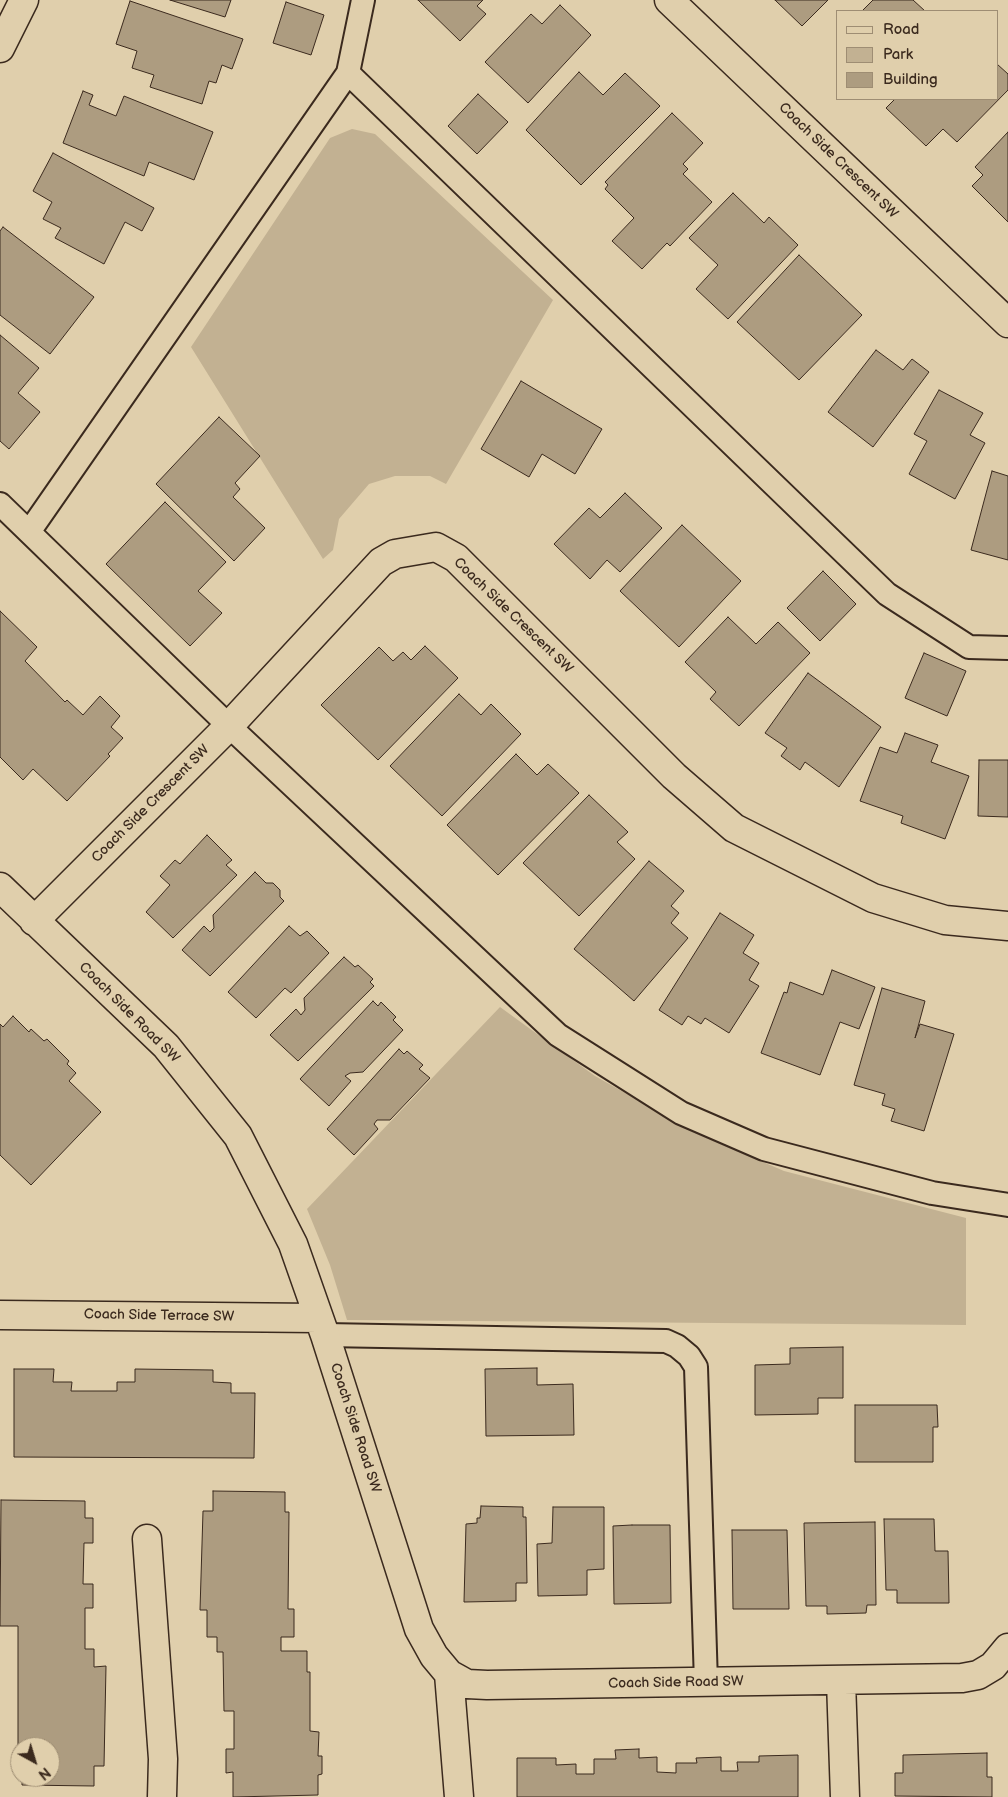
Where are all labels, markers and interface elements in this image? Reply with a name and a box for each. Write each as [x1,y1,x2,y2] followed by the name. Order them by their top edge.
[836,10,998,100] legend
[883,20,919,39] text: Road
[883,45,913,64] text: Park
[883,70,938,89] text: Building
[775,100,901,222] street label: Coach Side Crescent SW
[450,555,576,677] street label: Coach Side Crescent SW
[89,742,213,866] street label: Coach Side Crescent SW
[75,959,183,1067] street label: Coach Side Road SW
[84,1306,234,1326] street label: Coach Side Terrace SW
[326,1361,384,1495] street label: Coach Side Road SW
[608,1673,744,1693] street label: Coach Side Road SW
[10,1737,60,1787] north arrow
[35,1763,54,1783] text: N

